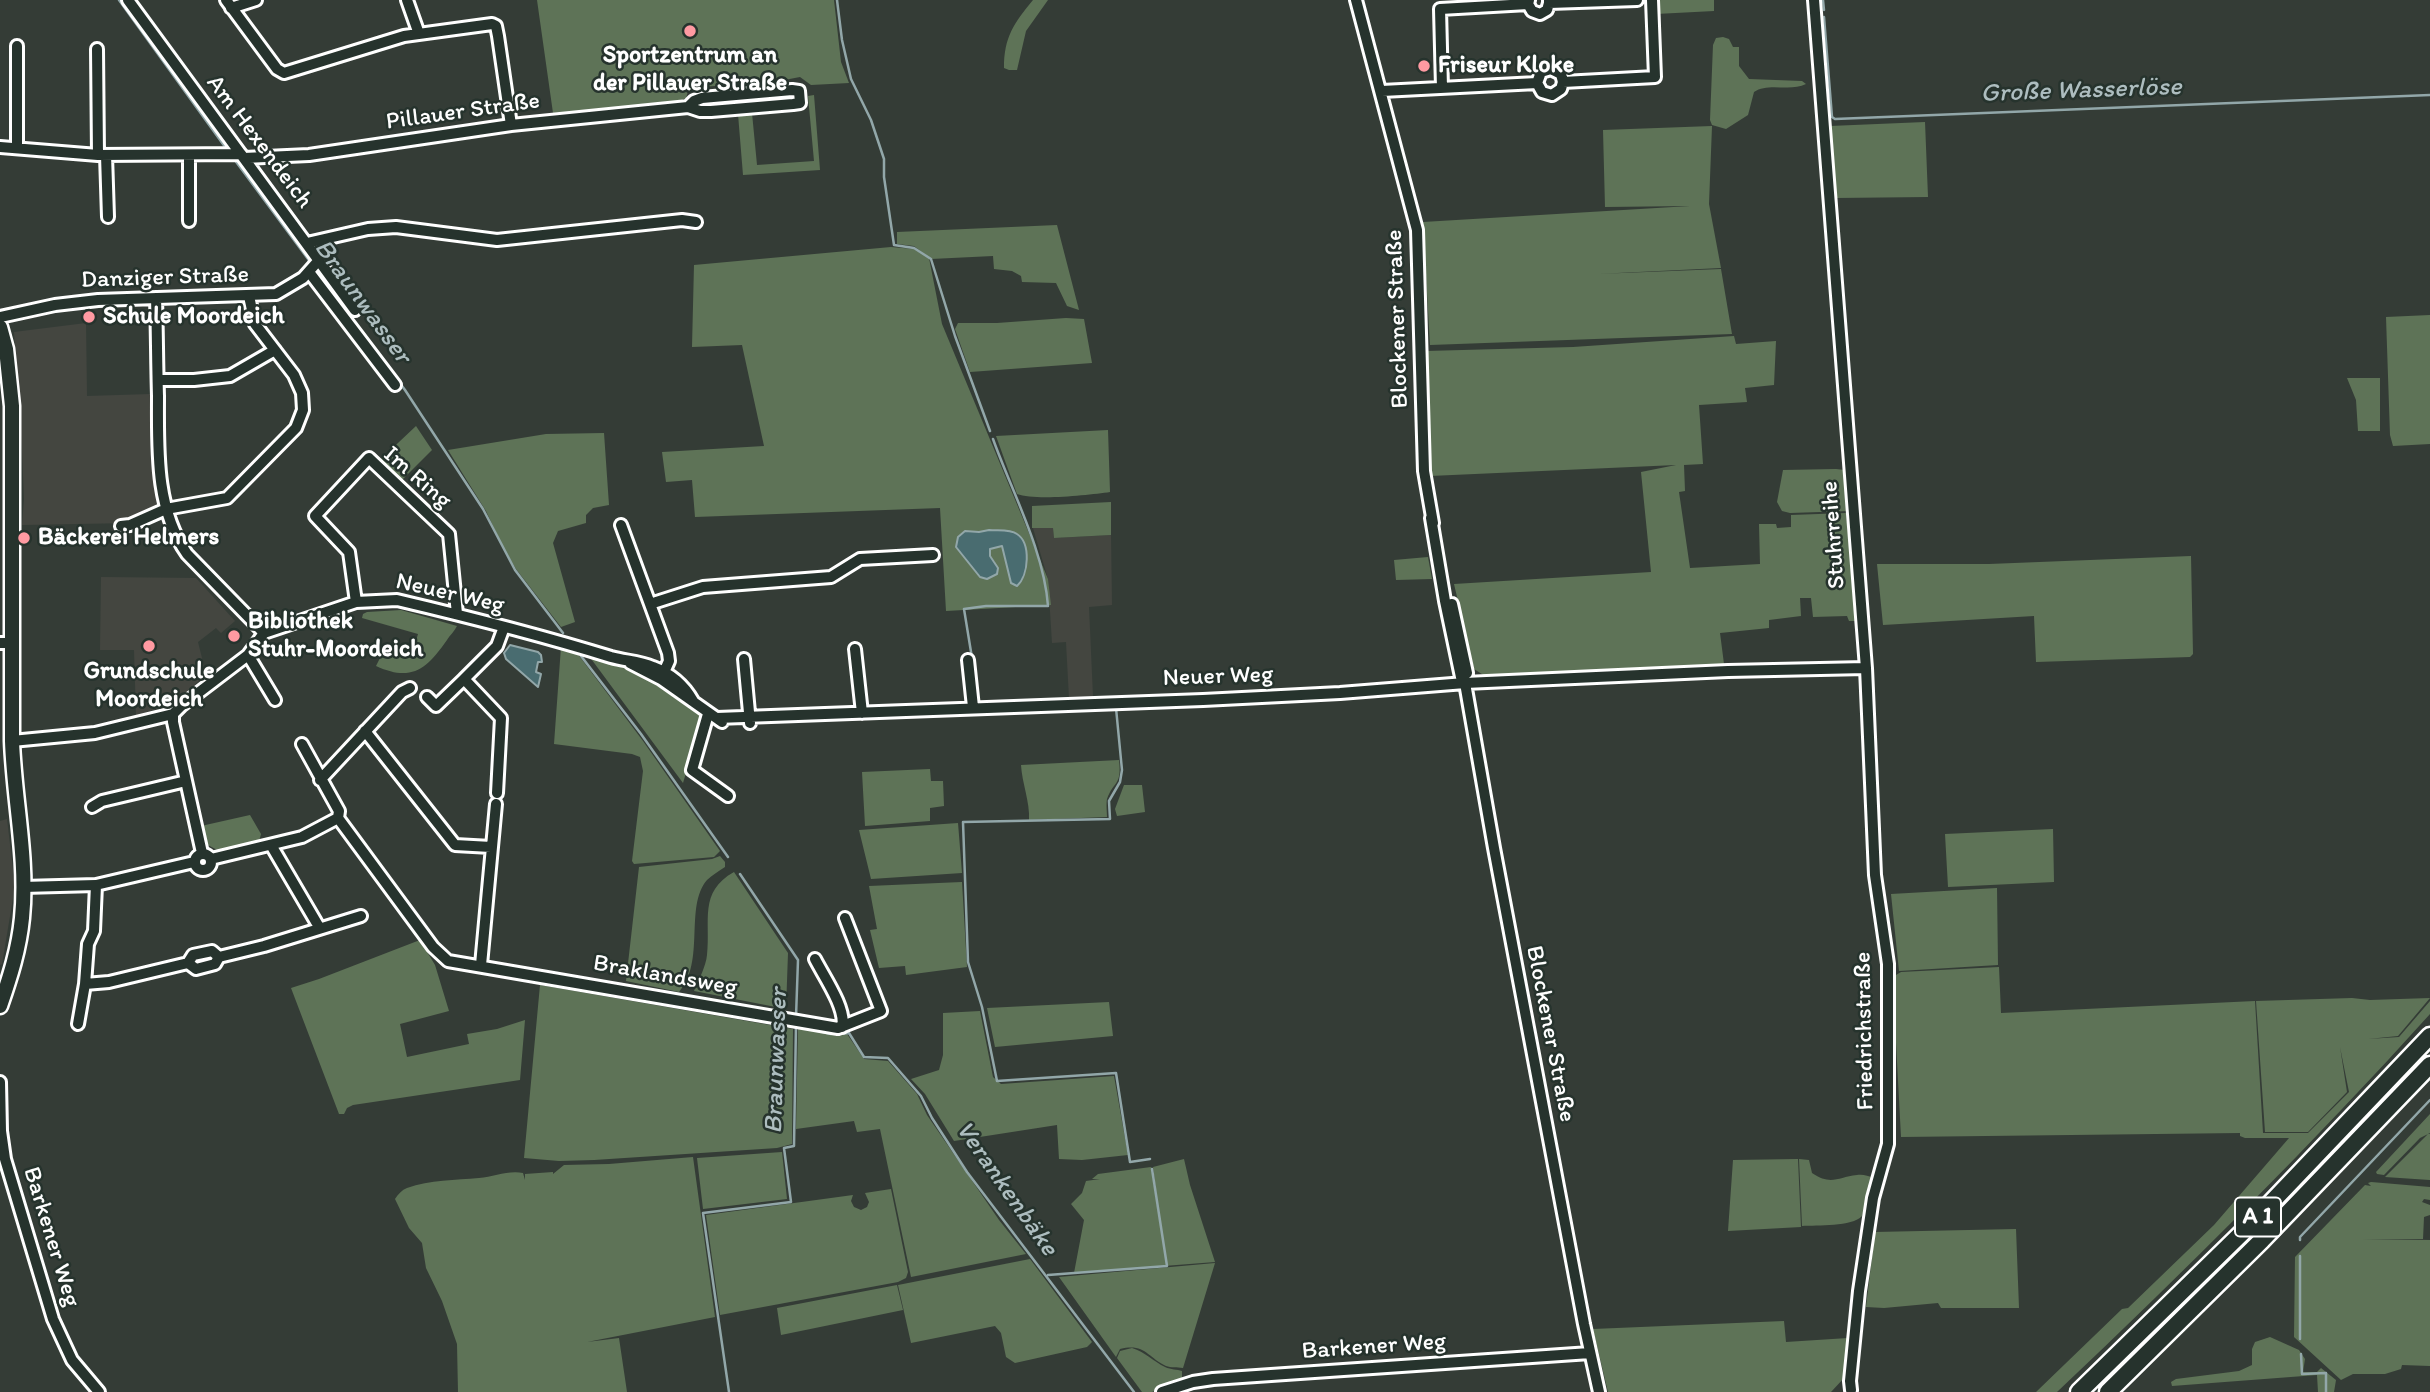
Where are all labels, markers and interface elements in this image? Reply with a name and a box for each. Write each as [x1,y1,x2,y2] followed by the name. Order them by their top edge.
[682,23,698,39] marker: Sportzentrum an der Pillauer Straße
[593,42,787,98] place label: Sportzentrum an der Pillauer Straße
[1438,52,1574,80] place label: Friseur Kloke
[1416,58,1432,74] marker: Friseur Kloke
[200,70,318,214] street label: Am Hexendeich
[1980,72,2182,110] water label: Große Wasserlöse
[384,87,542,137] street label: Pillauer Straße
[1380,229,1416,409] street label: Blockener Straße
[307,234,417,370] water label: Braunwasser
[81,261,249,295] street label: Danziger Straße
[103,303,284,331] place label: Schule Moordeich
[81,309,97,325] marker: Schule Moordeich
[377,441,457,515] street label: Im Ring
[1816,480,1852,590] street label: Stuhrreihe
[38,524,219,552] place label: Bäckerei Helmers
[16,530,32,546] marker: Bäckerei Helmers
[393,568,507,620] street label: Neuer Weg
[248,608,423,664] place label: Bibliothek Stuhr-Moordeich
[226,628,242,644] marker: Bibliothek Stuhr-Moordeich
[141,638,157,654] marker: Grundschule Moordeich
[83,658,215,714] place label: Grundschule Moordeich
[1162,661,1274,693] street label: Neuer Weg
[1519,943,1581,1125] street label: Blockener Straße
[591,949,739,1003] street label: Braklandsweg
[1849,951,1881,1111] street label: Friedrichstraße
[759,988,795,1134] water label: Braunwasser
[948,1116,1064,1262] water label: Verankenbäke
[16,1164,86,1310] street label: Barkener Weg
[2235,1198,2281,1236] road number: A 1
[1301,1328,1447,1366] street label: Barkener Weg

